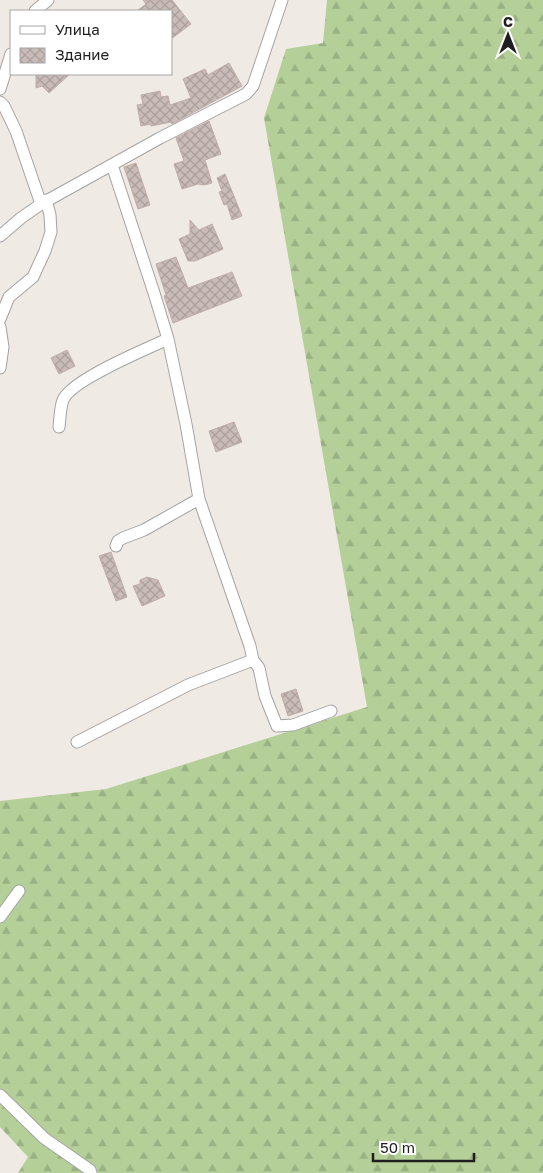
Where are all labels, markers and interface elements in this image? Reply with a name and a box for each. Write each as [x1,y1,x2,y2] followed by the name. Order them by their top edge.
[10,10,172,75] legend
[483,10,533,60] north arrow
[503,13,513,30] text: С
[55,20,100,38] text: Улица
[55,45,109,63] text: Здание
[373,1130,474,1162] scale bar
[380,1138,415,1156] text: 50 m

